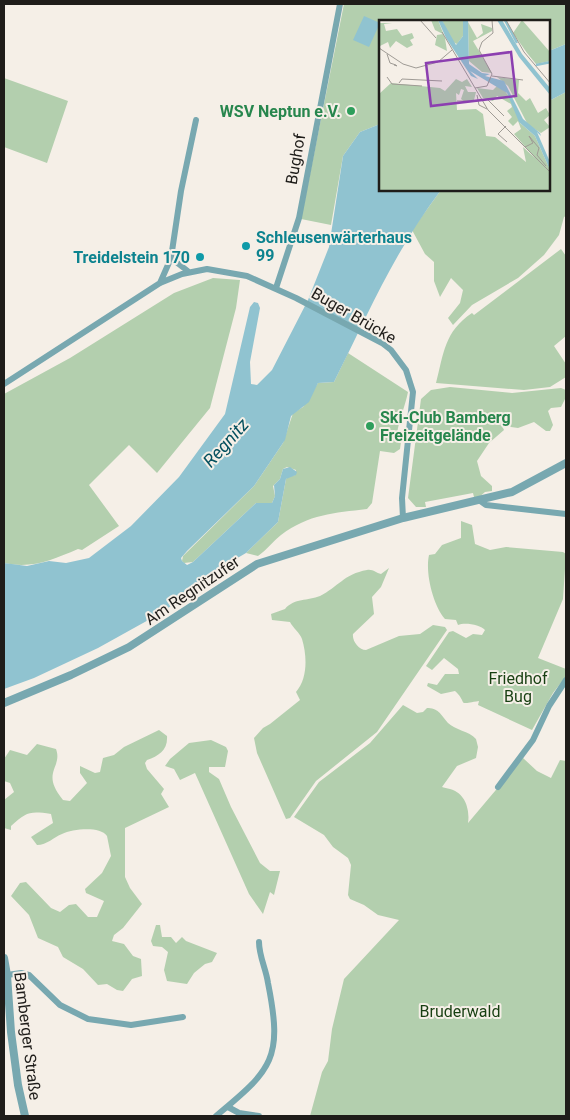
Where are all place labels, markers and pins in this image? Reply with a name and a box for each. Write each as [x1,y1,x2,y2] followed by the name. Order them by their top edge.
[220,102,341,121] place label: WSV Neptun e.V.
[345,105,357,117] marker: WSV Neptun e.V.
[256,228,412,265] place label: Schleusenwärterhaus 99
[240,240,252,252] marker: Schleusenwärterhaus 99
[73,248,190,267] place label: Treidelstein 170
[194,251,206,263] marker: Treidelstein 170
[380,408,511,445] place label: Ski-Club Bamberg Freizeitgelände
[364,420,376,432] marker: Ski-Club Bamberg Freizeitgelände

